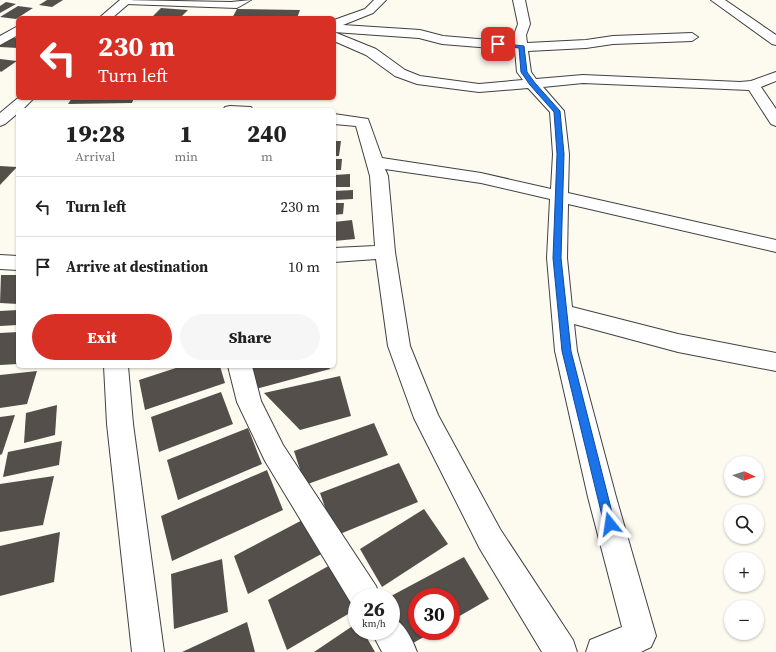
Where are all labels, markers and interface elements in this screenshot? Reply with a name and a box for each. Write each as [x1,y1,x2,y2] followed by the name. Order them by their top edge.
[98,27,175,65] text: 230 m
[481,27,515,61] pin
[32,32,84,84] icon: left
[487,33,509,55] icon: arrive
[98,63,168,88] text: Turn left
[65,117,125,150] text: 19:28
[180,117,193,150] text: 1
[247,117,287,150] text: 240
[75,148,115,165] text: Arrival
[174,148,198,165] text: min
[261,148,273,165] text: m
[32,196,54,218] icon: left
[66,196,126,217] text: Turn left
[280,196,320,217] text: 230 m
[32,256,54,278] icon: arrive
[66,256,208,277] text: Arrive at destination
[288,256,320,277] text: 10 m
[32,314,172,360] button: Exit
[180,314,320,360] button: Share
[724,456,764,496] north arrow
[724,456,764,640] map controls
[589,503,631,545] position arrow
[724,504,764,544] button: search
[724,552,764,592] button: +
[408,588,460,640] speed limit sign: 30
[363,595,385,623] text: 26
[724,600,764,640] button: −
[362,617,386,630] text: km/h

